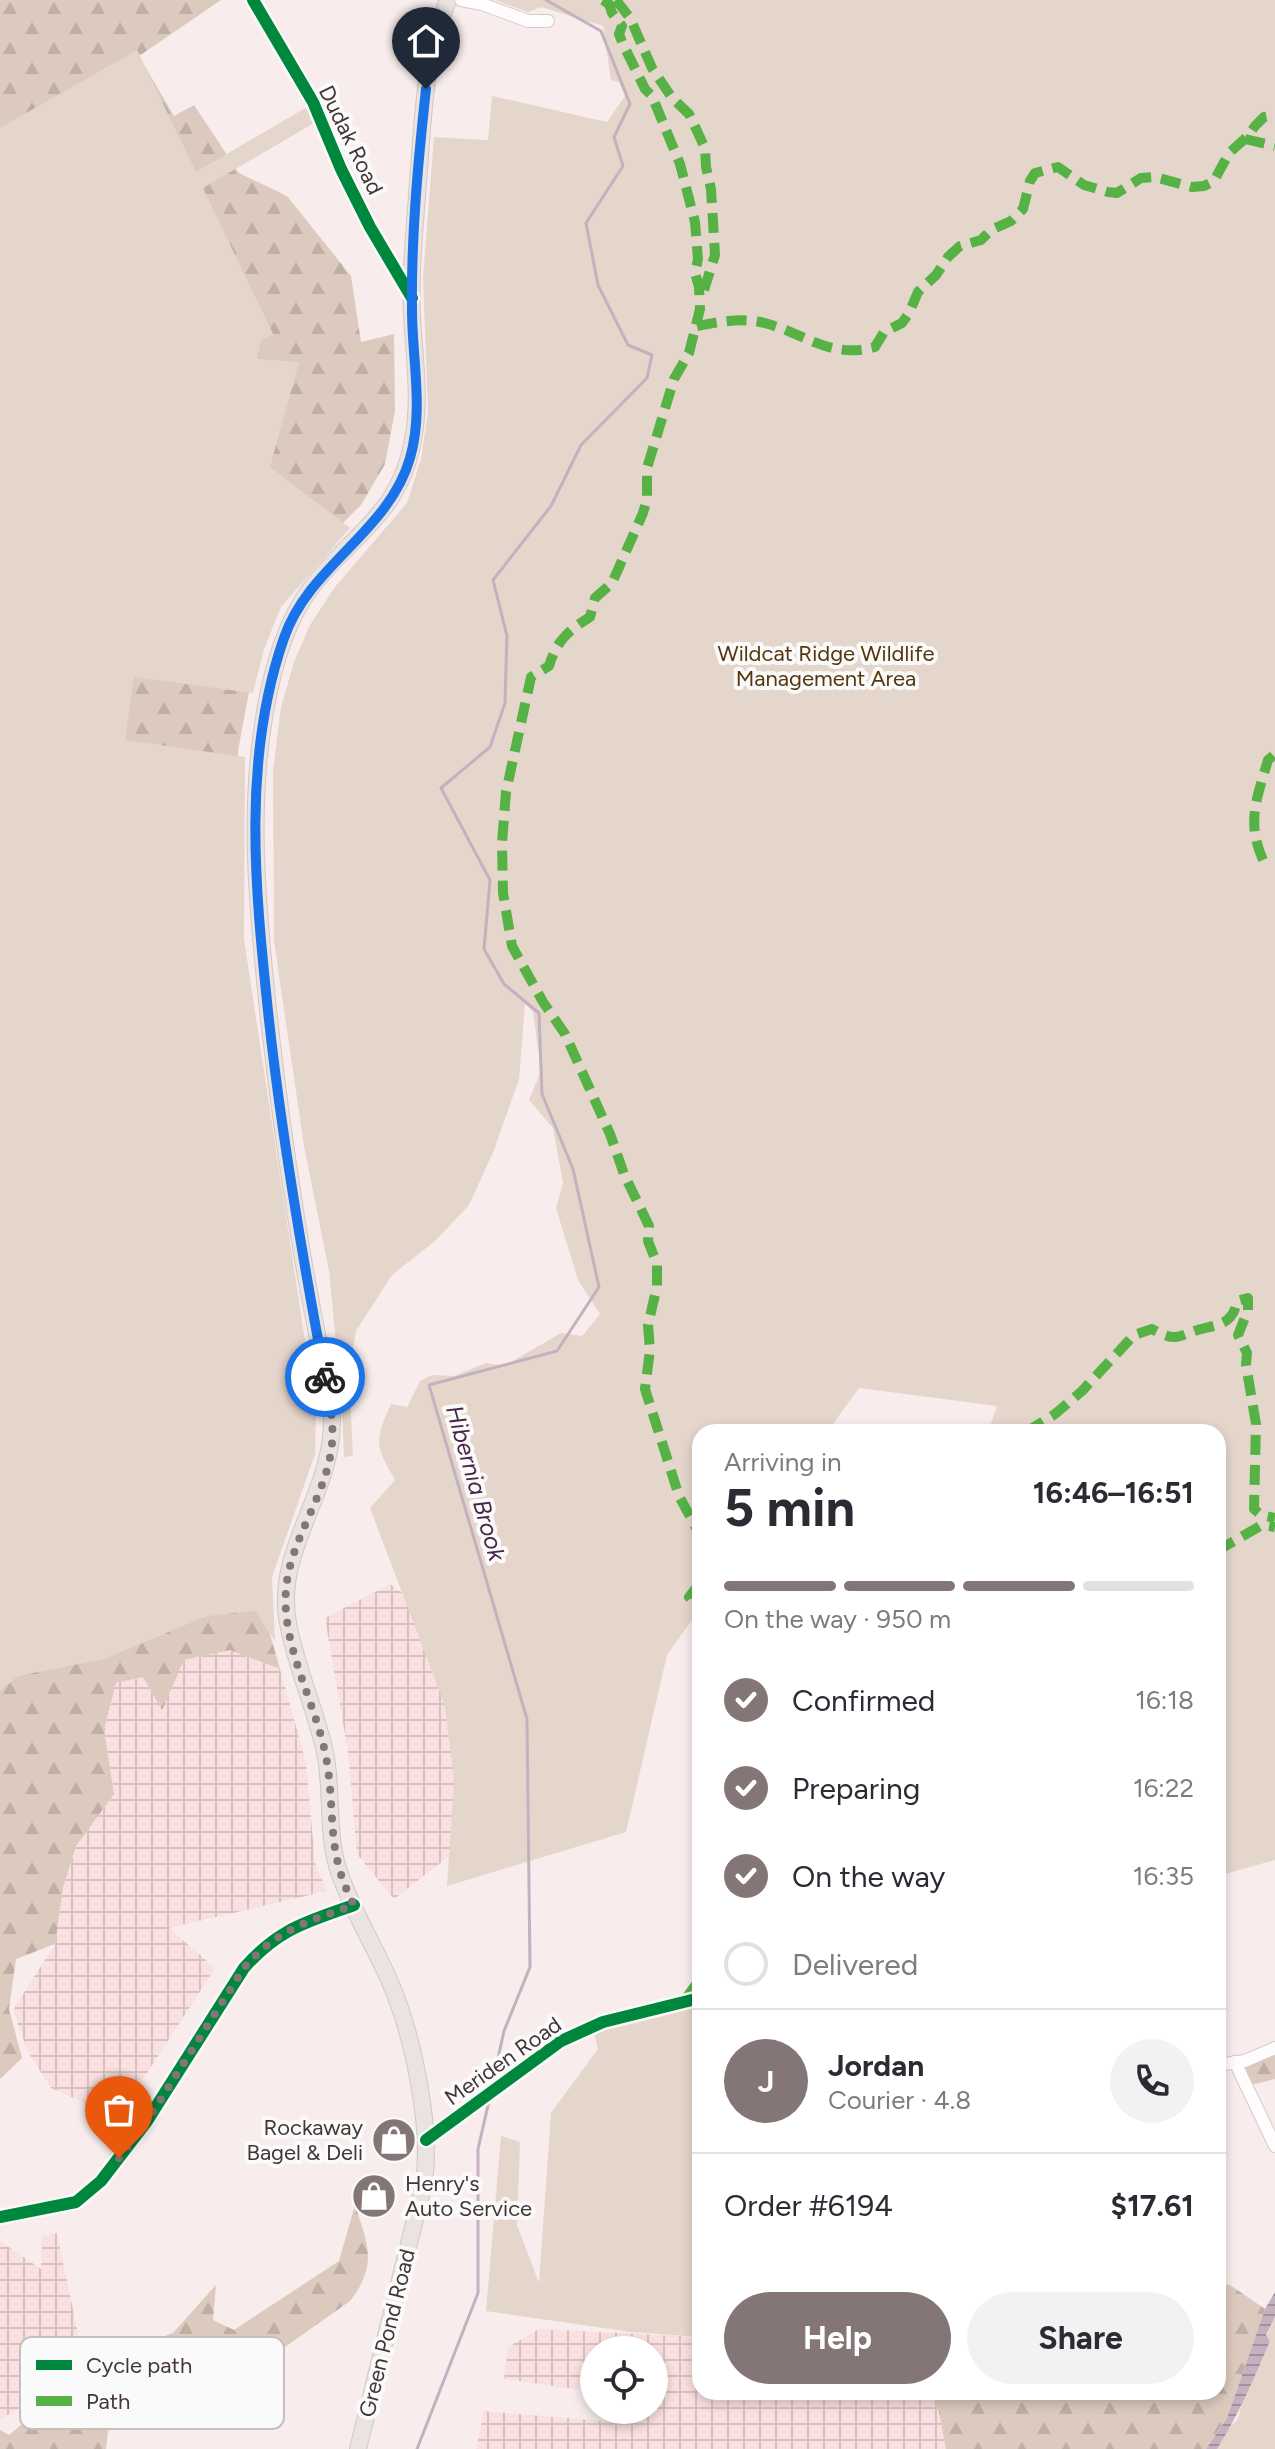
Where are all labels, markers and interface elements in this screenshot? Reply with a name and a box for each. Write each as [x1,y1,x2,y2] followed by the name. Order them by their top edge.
[392,7,460,89] pin
[404,19,448,63] icon: home
[313,81,389,199] street label: Dudak Road
[718,640,934,692] park label: Wildcat Ridge Wildlife Management Area
[285,1337,365,1417] courier
[303,1355,347,1399] icon: bike
[440,1402,512,1565] water label: Hibernia Brook
[724,1446,842,1478] text: Arriving in
[1033,1474,1194,1511] text: 16:46–16:51
[724,1477,855,1539] text: 5 min
[724,1603,951,1635] text: On the way · 950 m
[724,1678,768,1722] icon: check
[792,1682,935,1719] text: Confirmed
[1135,1684,1194,1716] text: 16:18
[724,1766,768,1810] icon: check
[792,1770,920,1807] text: Preparing
[1133,1772,1194,1804] text: 16:22
[724,1854,768,1898] icon: check
[792,1858,945,1895] text: On the way
[1133,1860,1194,1892] text: 16:35
[792,1946,918,1983] text: Delivered
[439,2011,567,2111] street label: Meriden Road
[1110,2039,1194,2123] button: phone
[828,2047,924,2084] text: Jordan
[758,2063,774,2100] text: J
[85,2076,153,2158] pin
[828,2084,971,2116] text: Courier · 4.8
[97,2088,141,2132] icon: bag
[246,2114,363,2166] place label: Rockaway Bagel & Deli
[370,2116,418,2164] shop icon: Rockaway Bagel & Deli
[405,2170,532,2222] place label: Henry's Auto Service
[350,2172,398,2220] shop icon: Henry's Auto Service
[724,2187,893,2224] text: Order #6194
[1111,2187,1194,2224] text: $17.61
[353,2246,421,2420] street label: Green Pond Road
[724,2292,951,2384] button: Help
[967,2292,1194,2384] button: Share
[580,2336,668,2424] map controls
[580,2336,668,2424] button: locate
[20,2337,284,2429] legend
[86,2352,192,2379] text: Cycle path
[86,2388,130,2415] text: Path

